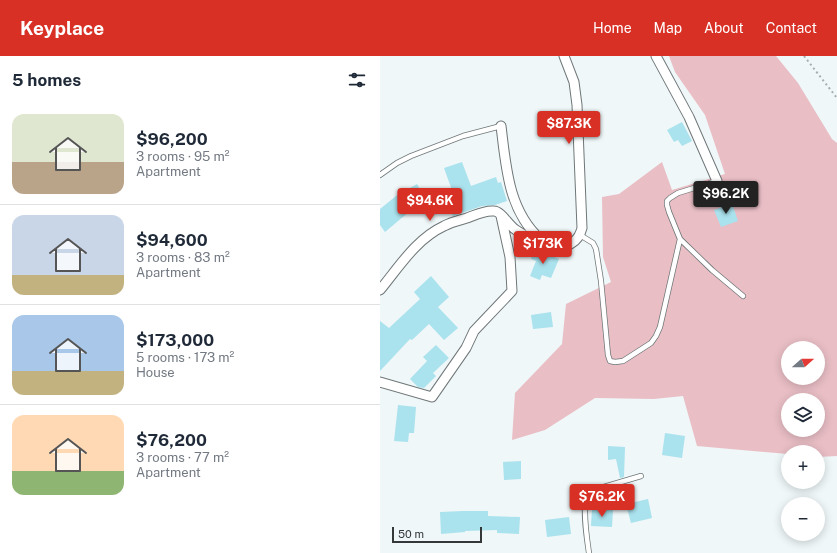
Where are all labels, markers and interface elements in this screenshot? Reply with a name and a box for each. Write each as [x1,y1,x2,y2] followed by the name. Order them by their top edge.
[20,17,104,39] text: Keyplace
[593,20,632,36] text: Home
[654,20,682,36] text: Map
[704,20,744,36] text: About
[766,20,817,36] text: Contact
[346,69,368,91] icon: filters
[12,70,81,90] text: 5 homes
[536,111,602,145] pin: $87.3K
[546,116,592,131] text: $87.3K
[136,129,208,149] text: $96,200
[44,130,92,178] icon: home
[136,149,230,164] text: 3 rooms · 95 m²
[136,164,201,179] text: Apartment
[693,181,759,215] pin: $96.2K
[702,186,750,201] text: $96.2K
[397,188,463,222] pin: $94.6K
[406,193,454,208] text: $94.6K
[136,230,208,250] text: $94,600
[44,231,92,279] icon: home
[515,231,571,265] pin: $173K
[523,236,563,251] text: $173K
[136,250,230,265] text: 3 rooms · 83 m²
[136,265,201,280] text: Apartment
[136,330,214,350] text: $173,000
[44,331,92,379] icon: home
[781,341,825,385] north arrow
[781,341,825,541] map controls
[136,350,234,365] text: 5 rooms · 173 m²
[136,365,175,380] text: House
[781,393,825,437] button: layers
[136,430,207,450] text: $76,200
[44,431,92,479] icon: home
[781,445,825,489] button: +
[136,450,229,465] text: 3 rooms · 77 m²
[136,465,201,480] text: Apartment
[569,484,635,518] pin: $76.2K
[579,489,625,504] text: $76.2K
[781,497,825,541] button: −
[392,525,482,544] scale bar
[398,528,424,540] text: 50 m

